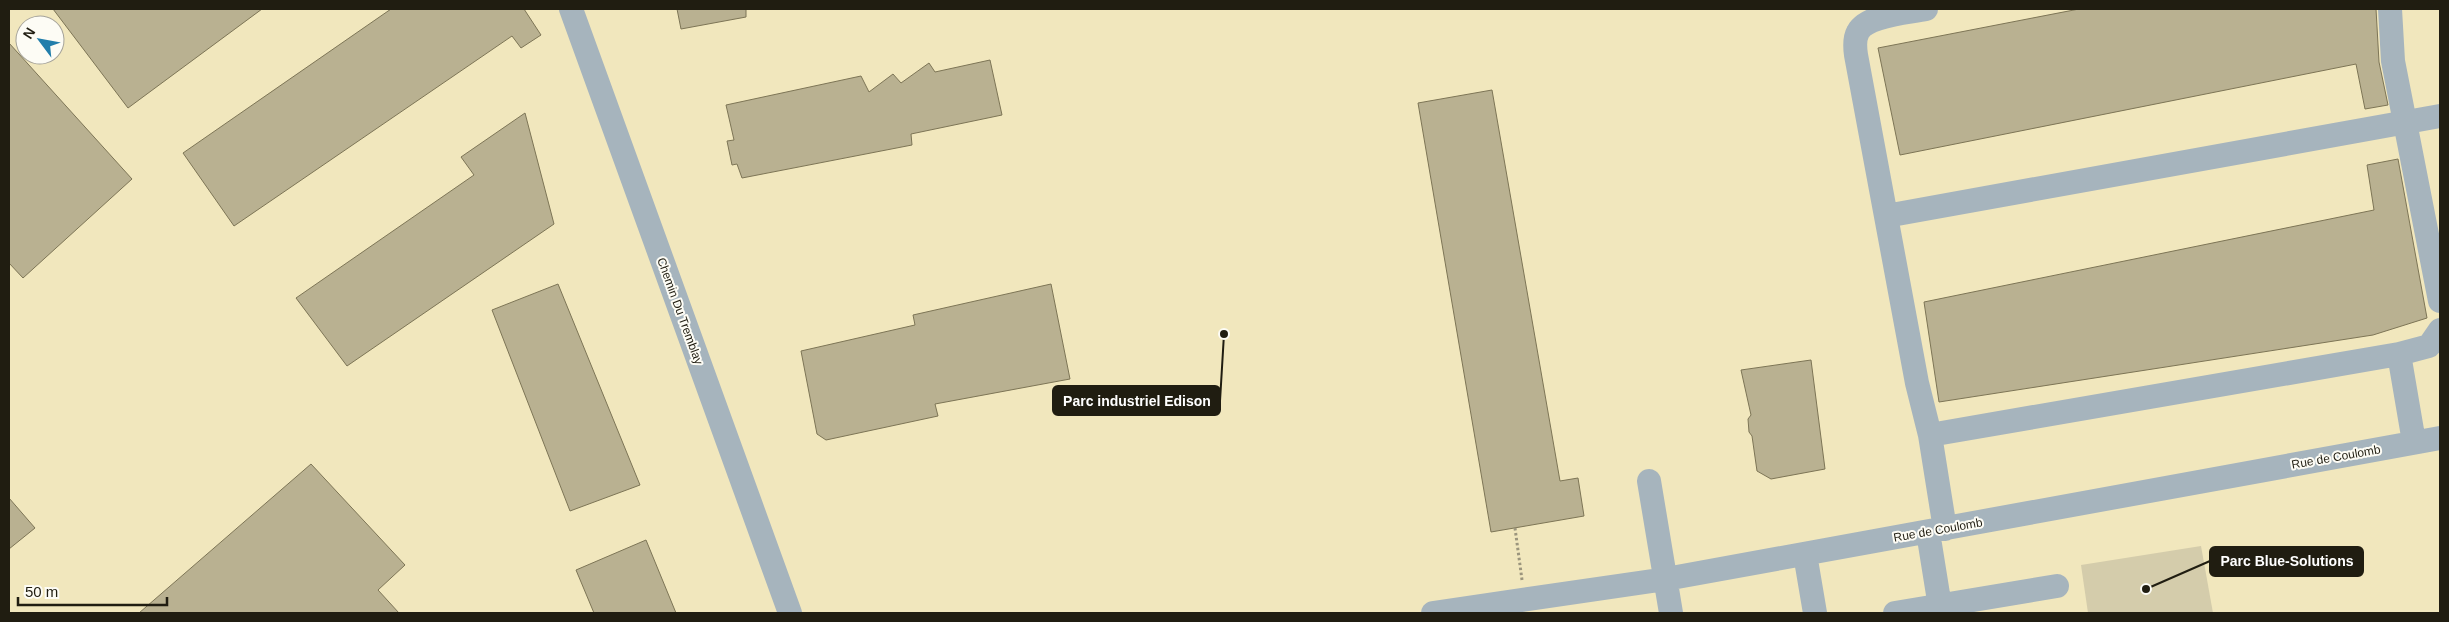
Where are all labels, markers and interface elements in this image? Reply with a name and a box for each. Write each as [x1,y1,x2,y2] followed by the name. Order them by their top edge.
[15,15,65,65] north arrow
[20,25,38,42] text: N
[654,256,706,366] street label: Chemin Du Tremblay
[1053,386,1220,415] callout: Parc industriel Edison
[1063,393,1211,409] text: Parc industriel Edison
[2290,442,2382,472] street label: Rue de Coulomb
[1892,515,1984,545] street label: Rue de Coulomb
[2210,547,2363,576] callout: Parc Blue-Solutions
[2220,553,2354,569] text: Parc Blue-Solutions
[18,574,166,606] scale bar
[25,583,58,600] text: 50 m

